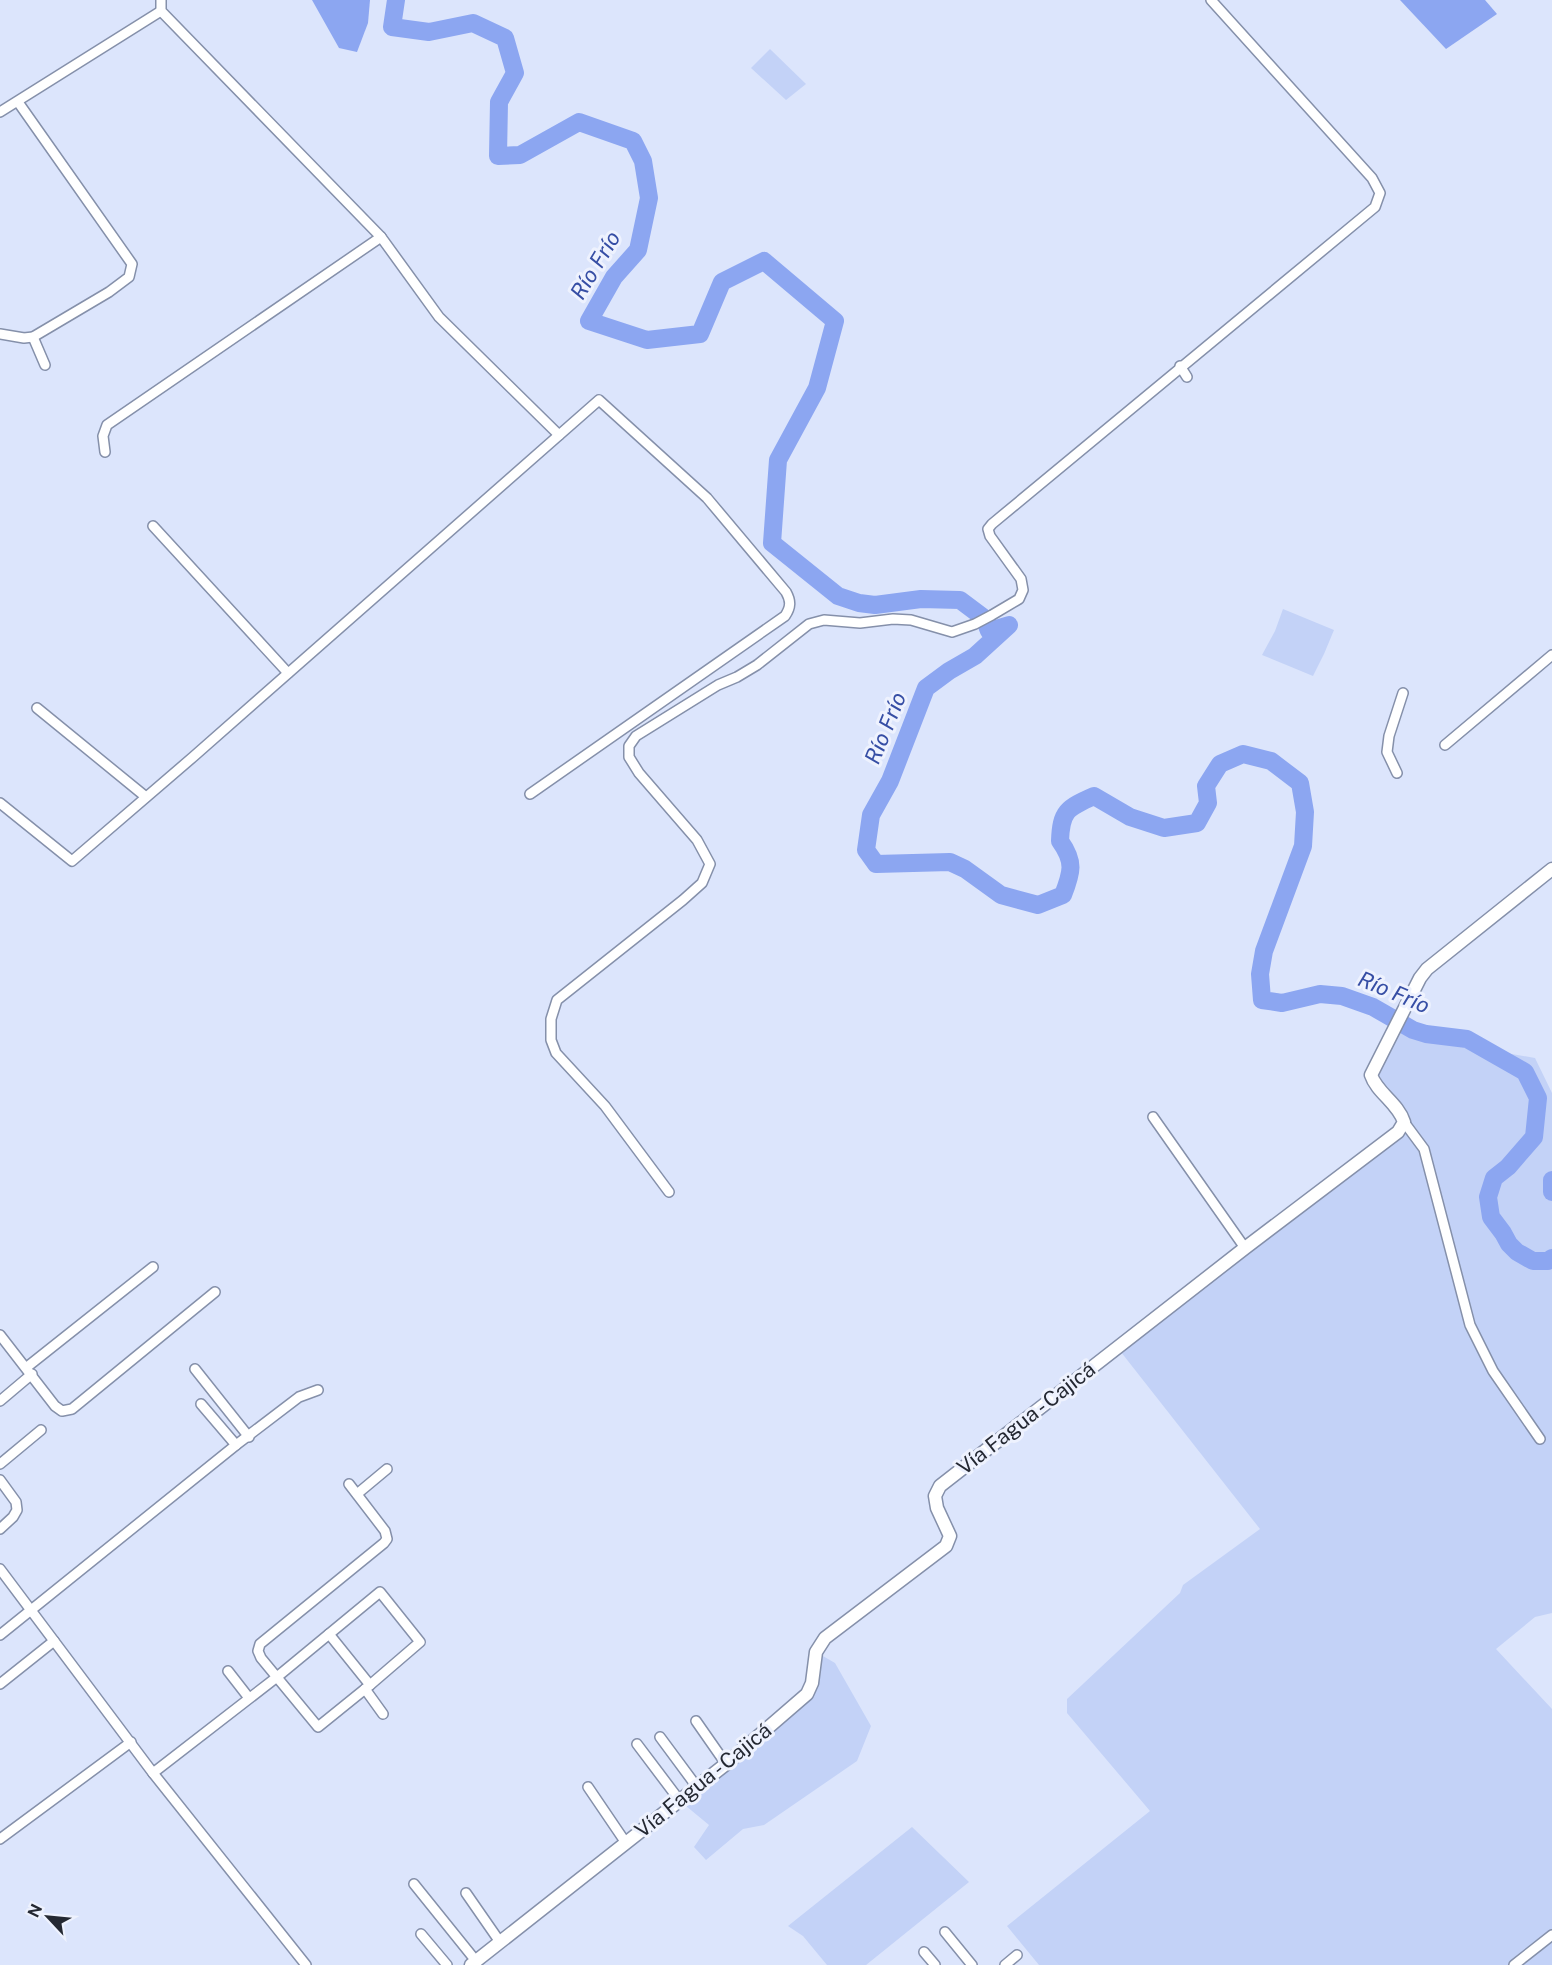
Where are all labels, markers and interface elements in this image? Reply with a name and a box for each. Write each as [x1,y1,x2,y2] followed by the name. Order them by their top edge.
[565,226,625,304] water label: Río Frío
[859,688,911,768] water label: Río Frío
[1354,965,1434,1019] water label: Río Frío
[952,1356,1100,1480] street label: Vía Fagua - Cajicá
[630,1717,776,1843] street label: Vía Fagua - Cajicá
[18,1887,78,1947] north arrow
[24,1901,46,1920] text: N

